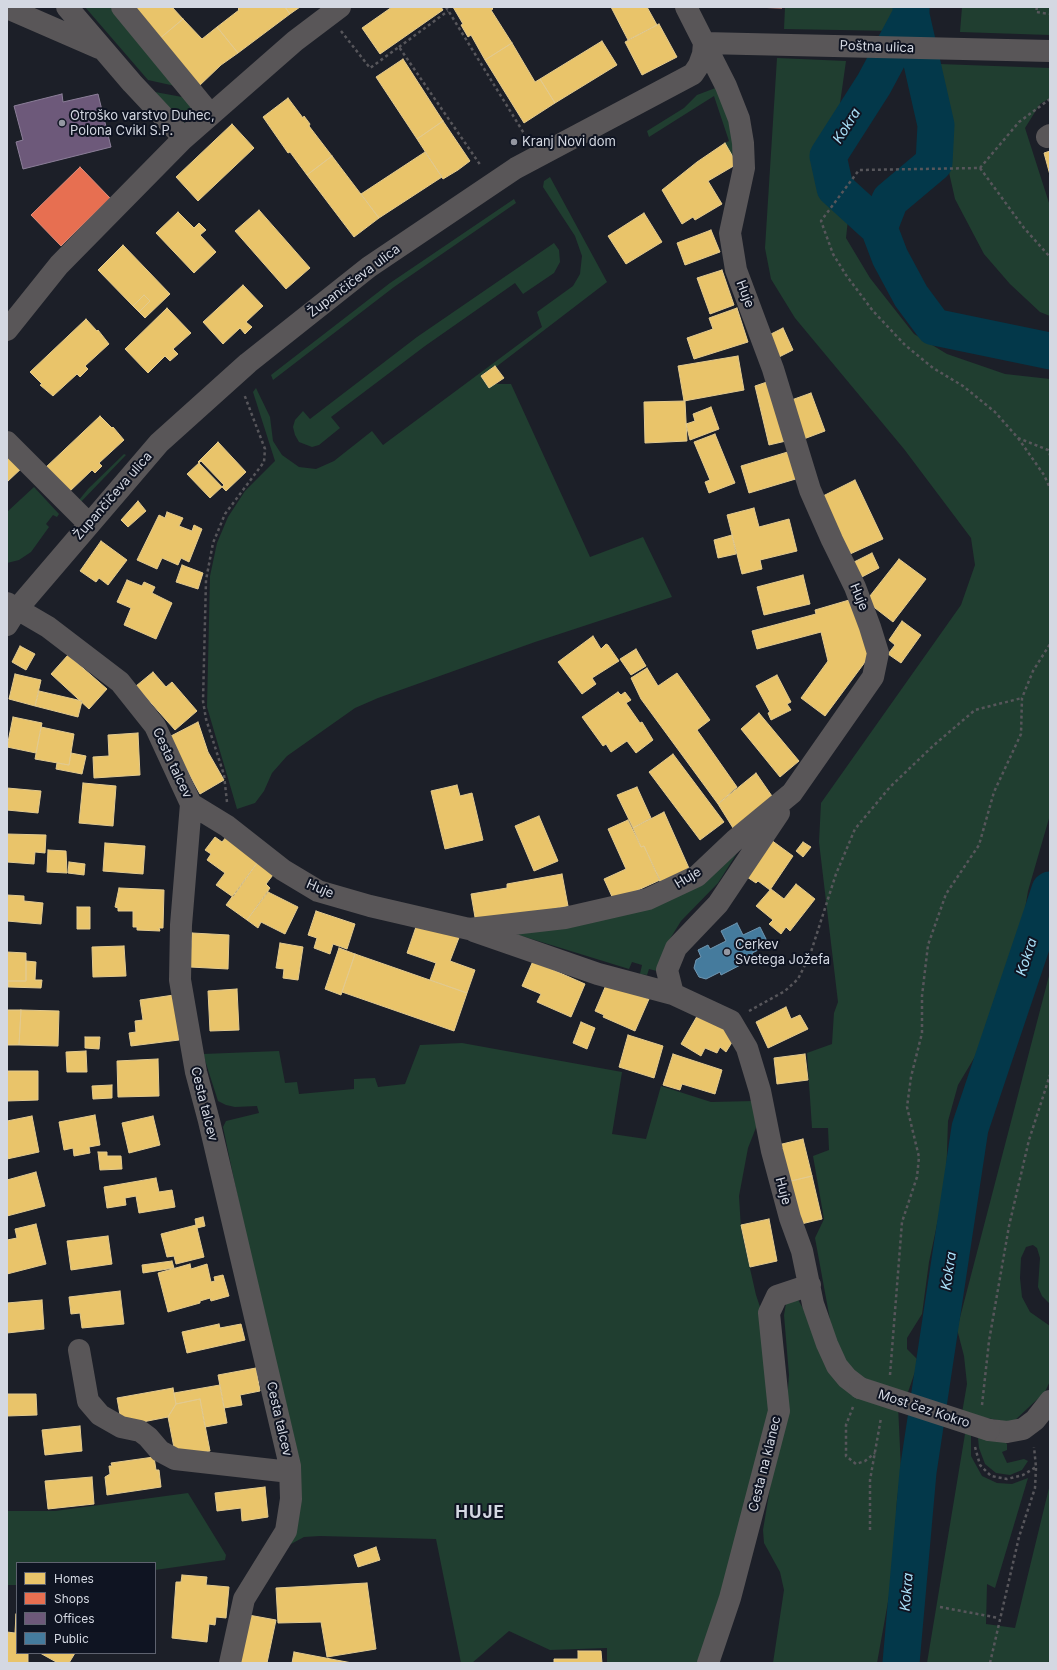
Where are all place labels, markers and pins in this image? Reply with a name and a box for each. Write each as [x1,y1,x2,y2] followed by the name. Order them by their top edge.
[70,108,215,139] place label: Otroško varstvo Duhec, Polona Cvikl S.P.
[57,118,67,128] marker: Otroško varstvo Duhec, Polona Cvikl S.P.
[522,134,616,150] place label: Kranj Novi dom
[509,137,519,147] marker: Kranj Novi dom
[735,937,830,968] place label: Cerkev Svetega Jožefa
[722,947,732,957] marker: Cerkev Svetega Jožefa

